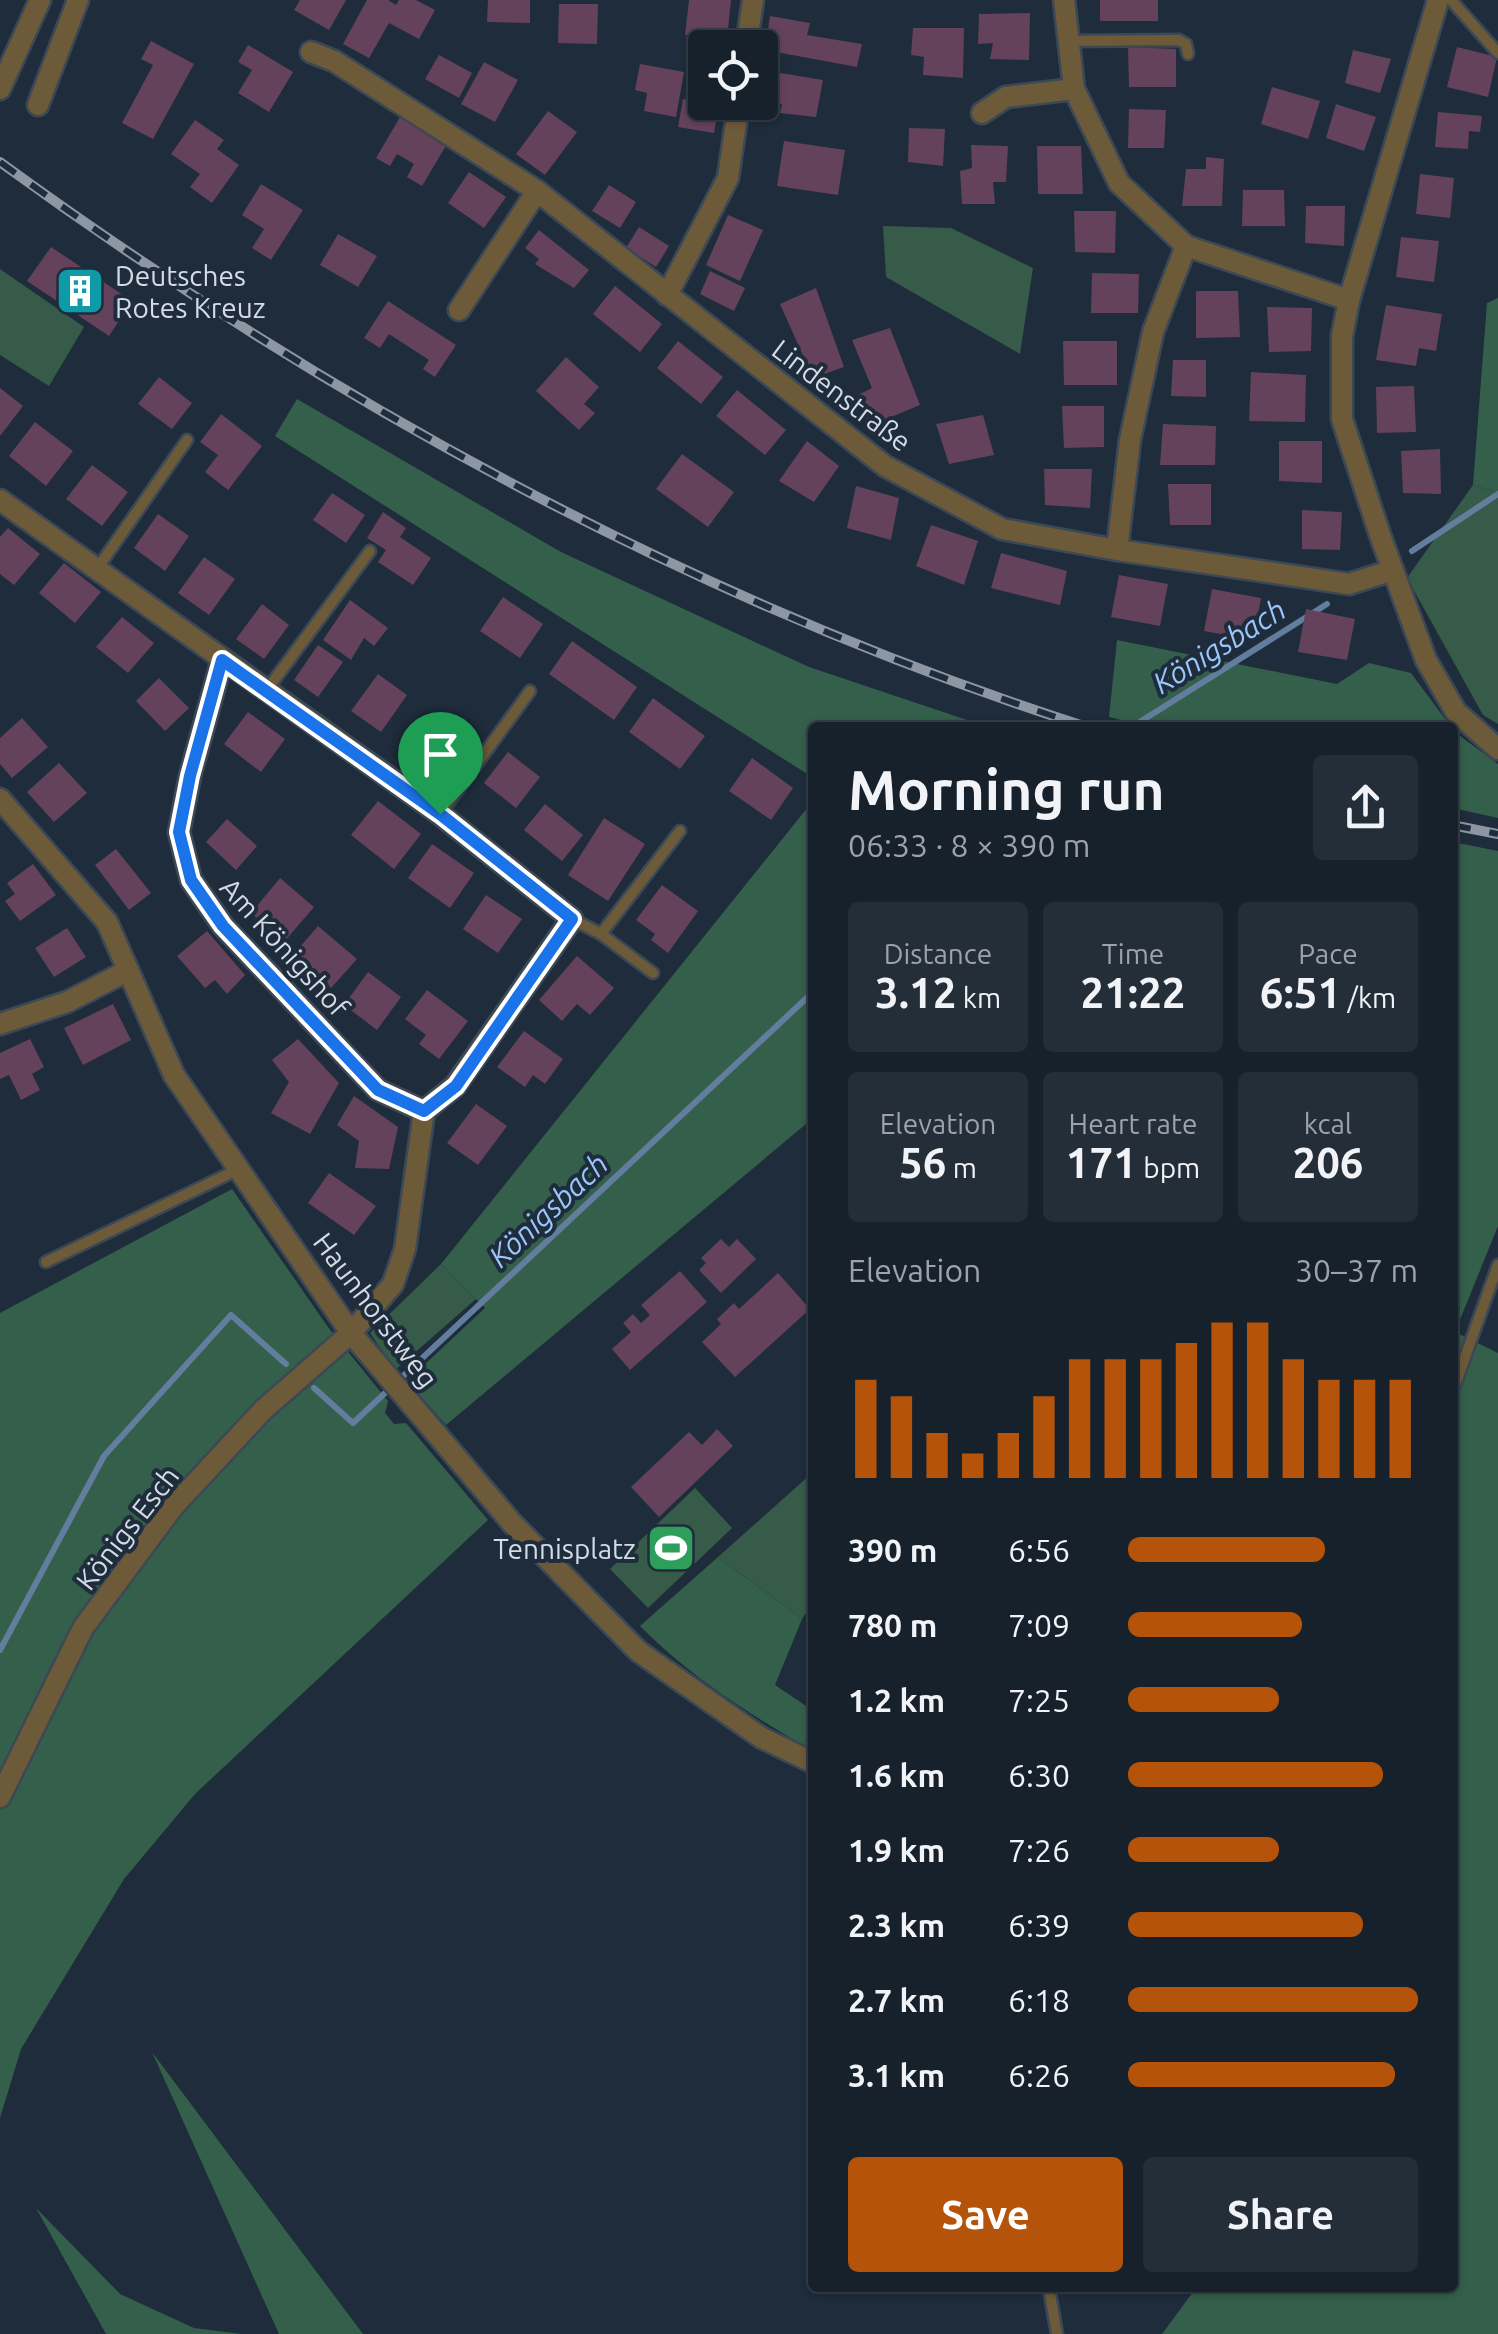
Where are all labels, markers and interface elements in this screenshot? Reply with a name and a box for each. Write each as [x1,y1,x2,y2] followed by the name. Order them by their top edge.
[688,30,778,120] map controls
[688,30,778,120] button: locate
[115,260,266,323] place label: Deutsches Rotes Kreuz
[54,265,106,317] building icon: Deutsches Rotes Kreuz
[767,333,917,457] street label: Lindenstraße
[1146,592,1292,700] water label: Königsbach
[398,712,483,815] pin
[413,727,468,782] icon: arrive
[1313,755,1418,860] button: share
[848,759,1165,820] text: Morning run
[848,827,1090,863] text: 06:33 · 8 × 390 m
[215,871,356,1023] street label: Am Königshof
[884,938,992,969] text: Distance
[1102,938,1164,969] text: Time
[1298,938,1358,969] text: Pace
[875,969,956,1016] text: 3.12
[1080,969,1186,1016] text: 21:22
[1260,969,1341,1016] text: 6:51
[956,982,1001,1013] text: km
[1341,982,1396,1013] text: /km
[880,1108,996,1139] text: Elevation
[1069,1108,1197,1139] text: Heart rate
[1304,1108,1352,1139] text: kcal
[899,1139,946,1186] text: 56
[1066,1139,1137,1186] text: 171
[1292,1139,1364,1186] text: 206
[482,1146,614,1274] water label: Königsbach
[946,1152,977,1183] text: m
[1137,1152,1200,1183] text: bpm
[308,1227,444,1393] street label: Haunhorstweg
[848,1252,981,1288] text: Elevation
[1295,1252,1418,1288] text: 30–37 m
[69,1460,185,1596] street label: Königs Esch
[645,1522,697,1574] sports icon: Tennisplatz
[848,1532,937,1568] text: 390 m
[1008,1532,1070,1568] text: 6:56
[493,1533,636,1564] place label: Tennisplatz
[848,1607,937,1643] text: 780 m
[1008,1607,1070,1643] text: 7:09
[848,1682,945,1718] text: 1.2 km
[1008,1682,1070,1718] text: 7:25
[848,1757,945,1793] text: 1.6 km
[1008,1757,1070,1793] text: 6:30
[848,1832,945,1868] text: 1.9 km
[1008,1832,1070,1868] text: 7:26
[848,1907,945,1943] text: 2.3 km
[1008,1907,1070,1943] text: 6:39
[848,1982,945,2018] text: 2.7 km
[1008,1982,1070,2018] text: 6:18
[848,2057,945,2093] text: 3.1 km
[1008,2057,1070,2093] text: 6:26
[848,2157,1123,2272] button: Save
[1143,2157,1418,2272] button: Share

